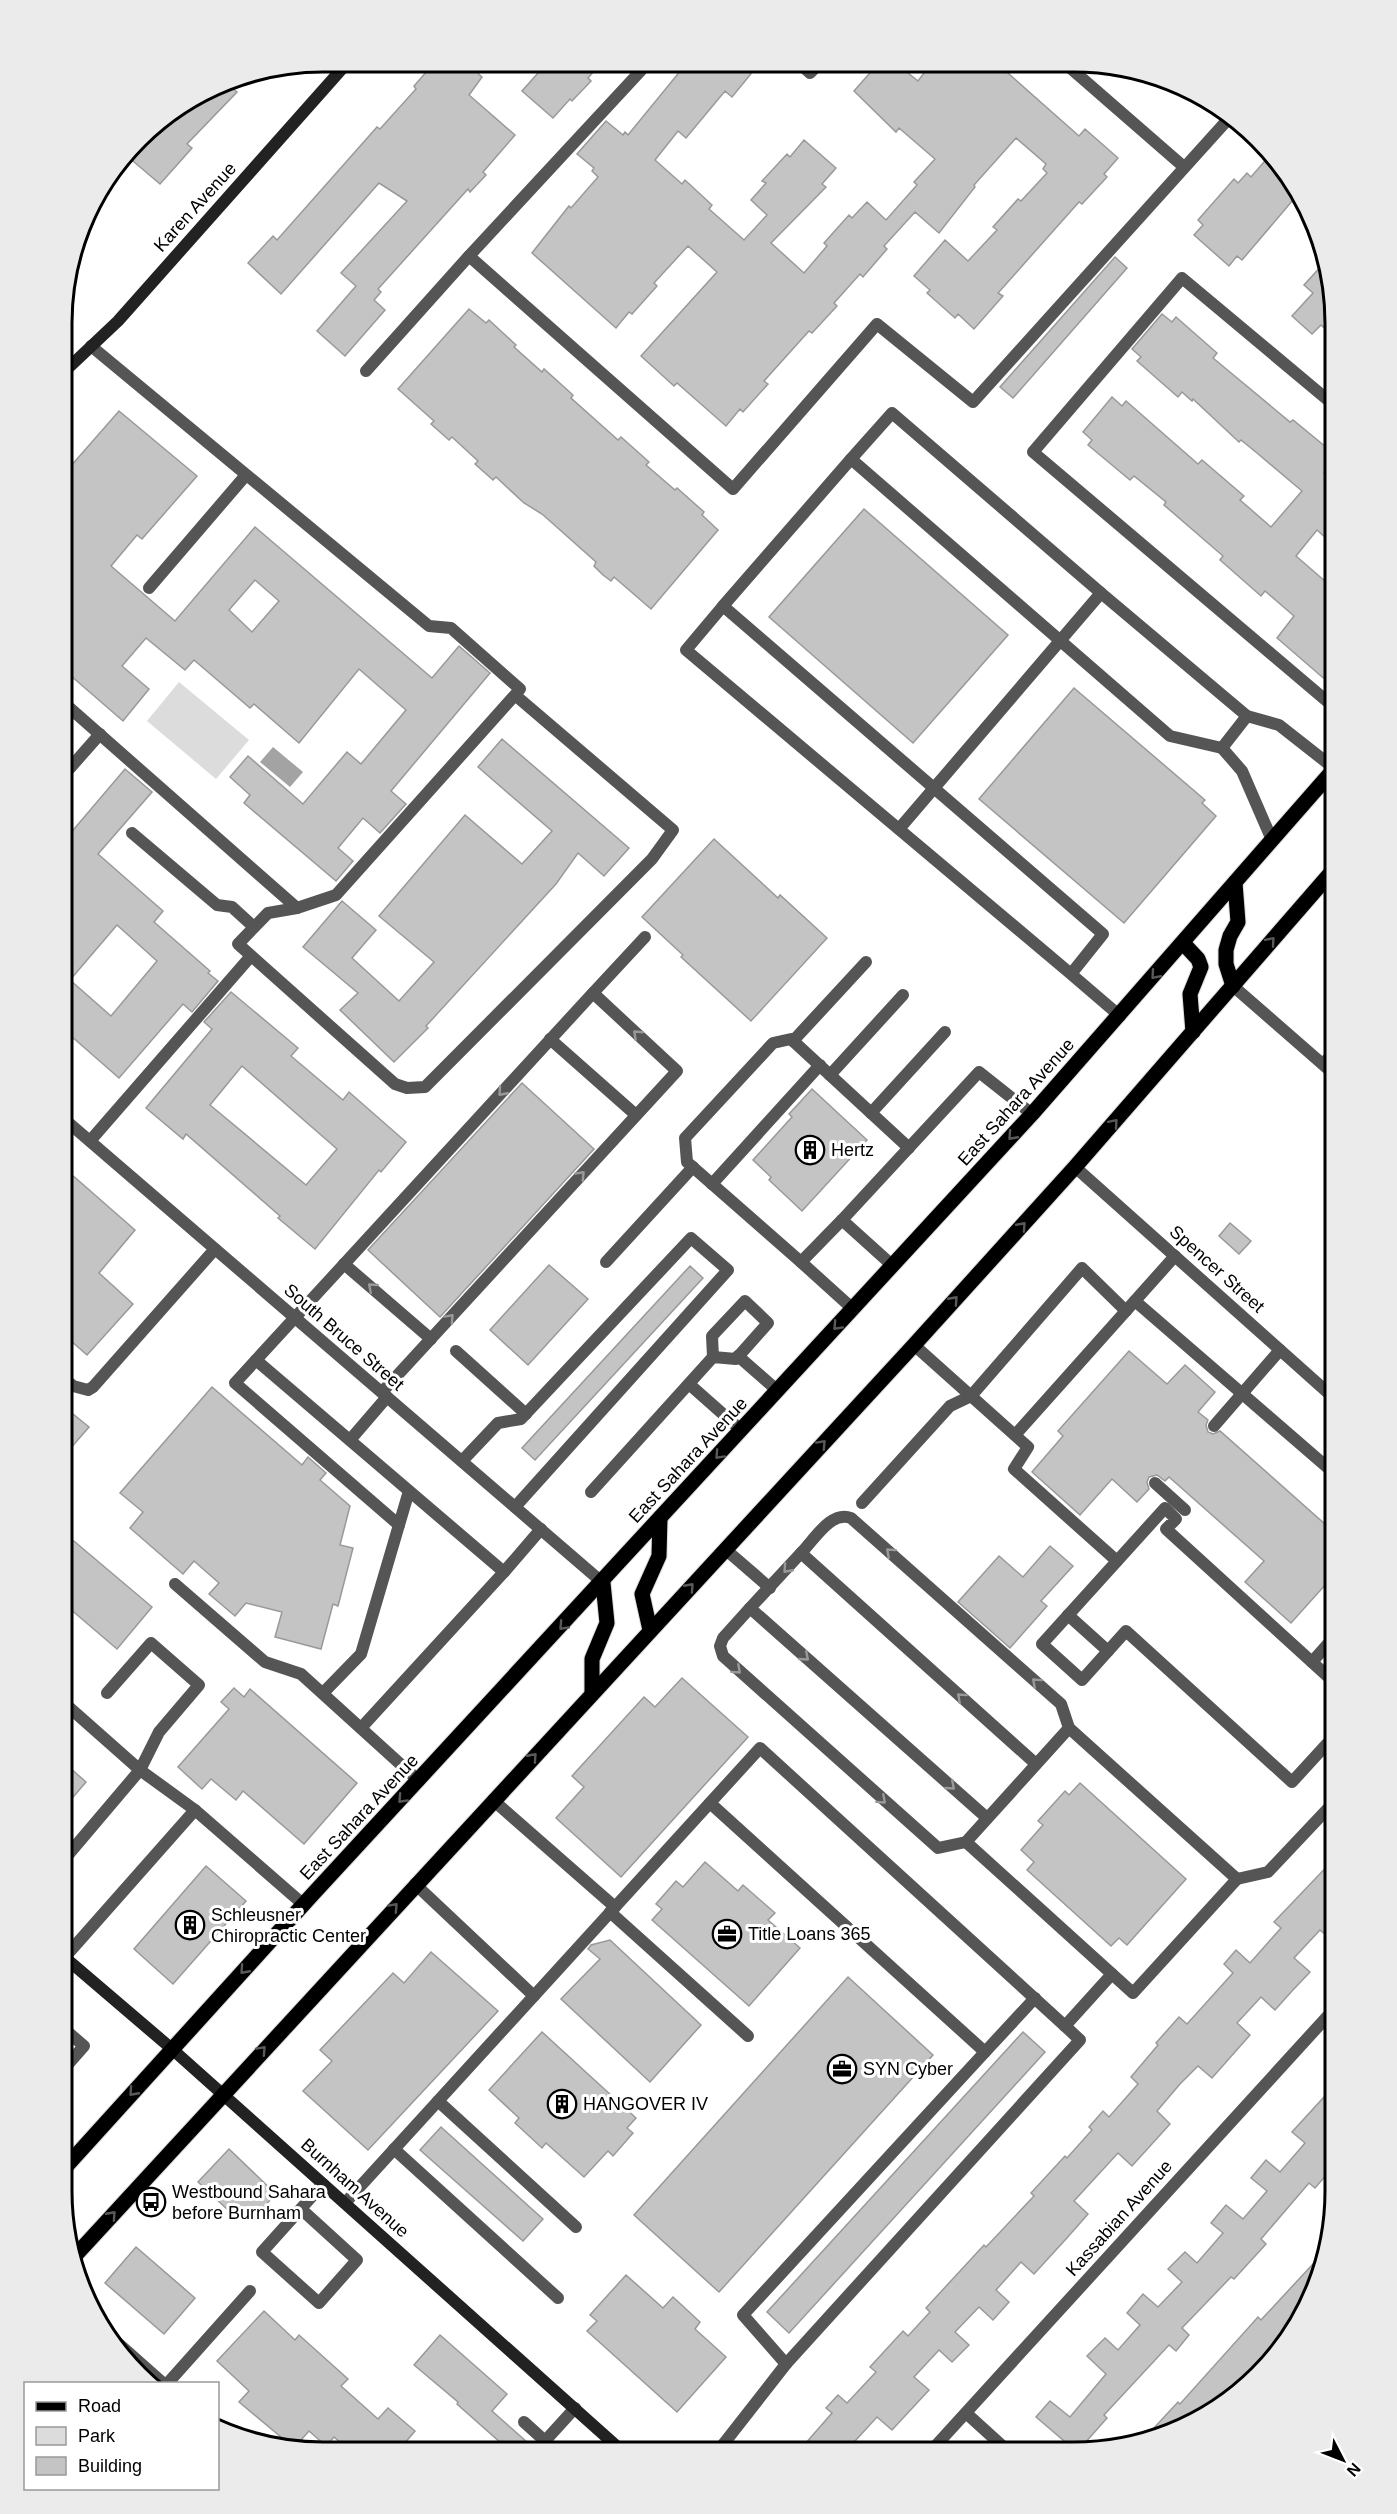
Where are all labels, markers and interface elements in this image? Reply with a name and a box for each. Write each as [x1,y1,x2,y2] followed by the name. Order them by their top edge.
[150,158,240,256] street label: Karen Avenue
[1264,938,1275,948] one-way arrow
[1152,968,1163,979] one-way arrow
[633,1030,644,1041] one-way arrow
[954,1034,1078,1170] street label: East Sahara Avenue
[498,1085,509,1095] one-way arrow
[1106,1118,1117,1129] one-way arrow
[1008,1129,1019,1140] one-way arrow
[794,1134,826,1166] building icon: Hertz
[831,1140,874,1160] place label: Hertz
[574,1171,585,1181] one-way arrow
[1166,1221,1268,1317] street label: Spencer Street
[1015,1222,1026,1232] one-way arrow
[280,1280,408,1394] street label: South Bruce Street
[368,1284,379,1295] one-way arrow
[947,1296,958,1307] one-way arrow
[442,1315,453,1326] one-way arrow
[833,1319,844,1330] one-way arrow
[625,1393,751,1527] street label: East Sahara Avenue
[815,1440,826,1450] one-way arrow
[715,1448,726,1459] one-way arrow
[886,1548,897,1559] one-way arrow
[783,1562,794,1573] one-way arrow
[683,1583,694,1594] one-way arrow
[559,1619,570,1629] one-way arrow
[798,1650,809,1661] one-way arrow
[731,1663,741,1674] one-way arrow
[1032,1678,1043,1689] one-way arrow
[957,1693,968,1704] one-way arrow
[296,1750,422,1884] street label: East Sahara Avenue
[526,1753,537,1764] one-way arrow
[944,1779,955,1790] one-way arrow
[398,1793,409,1803] one-way arrow
[876,1793,886,1804] one-way arrow
[387,1903,398,1914] one-way arrow
[211,1905,366,1946] place label: Schleusner Chiropractic Center
[174,1909,206,1941] building icon: Schleusner Chiropractic Center
[711,1918,743,1950] office icon: Title Loans 365
[748,1924,870,1944] place label: Title Loans 365
[240,1963,251,1974] one-way arrow
[255,2047,266,2057] one-way arrow
[826,2053,858,2085] office icon: SYN Cyber
[863,2059,953,2079] place label: SYN Cyber
[129,2085,140,2096] one-way arrow
[546,2088,578,2120] building icon: HANGOVER IV
[583,2094,708,2114] place label: HANGOVER IV
[297,2134,413,2242] street label: Burnham Avenue
[1062,2156,1176,2280] street label: Kassabian Avenue
[172,2182,327,2223] place label: Westbound Sahara before Burnham
[135,2186,167,2218] bus stop icon: Westbound Sahara before Burnham
[105,2211,116,2222] one-way arrow
[24,2382,219,2490] legend
[78,2396,121,2416] text: Road
[78,2426,116,2446] text: Park
[1313,2430,1373,2490] north arrow
[78,2456,142,2476] text: Building
[1344,2460,1364,2480] text: N

